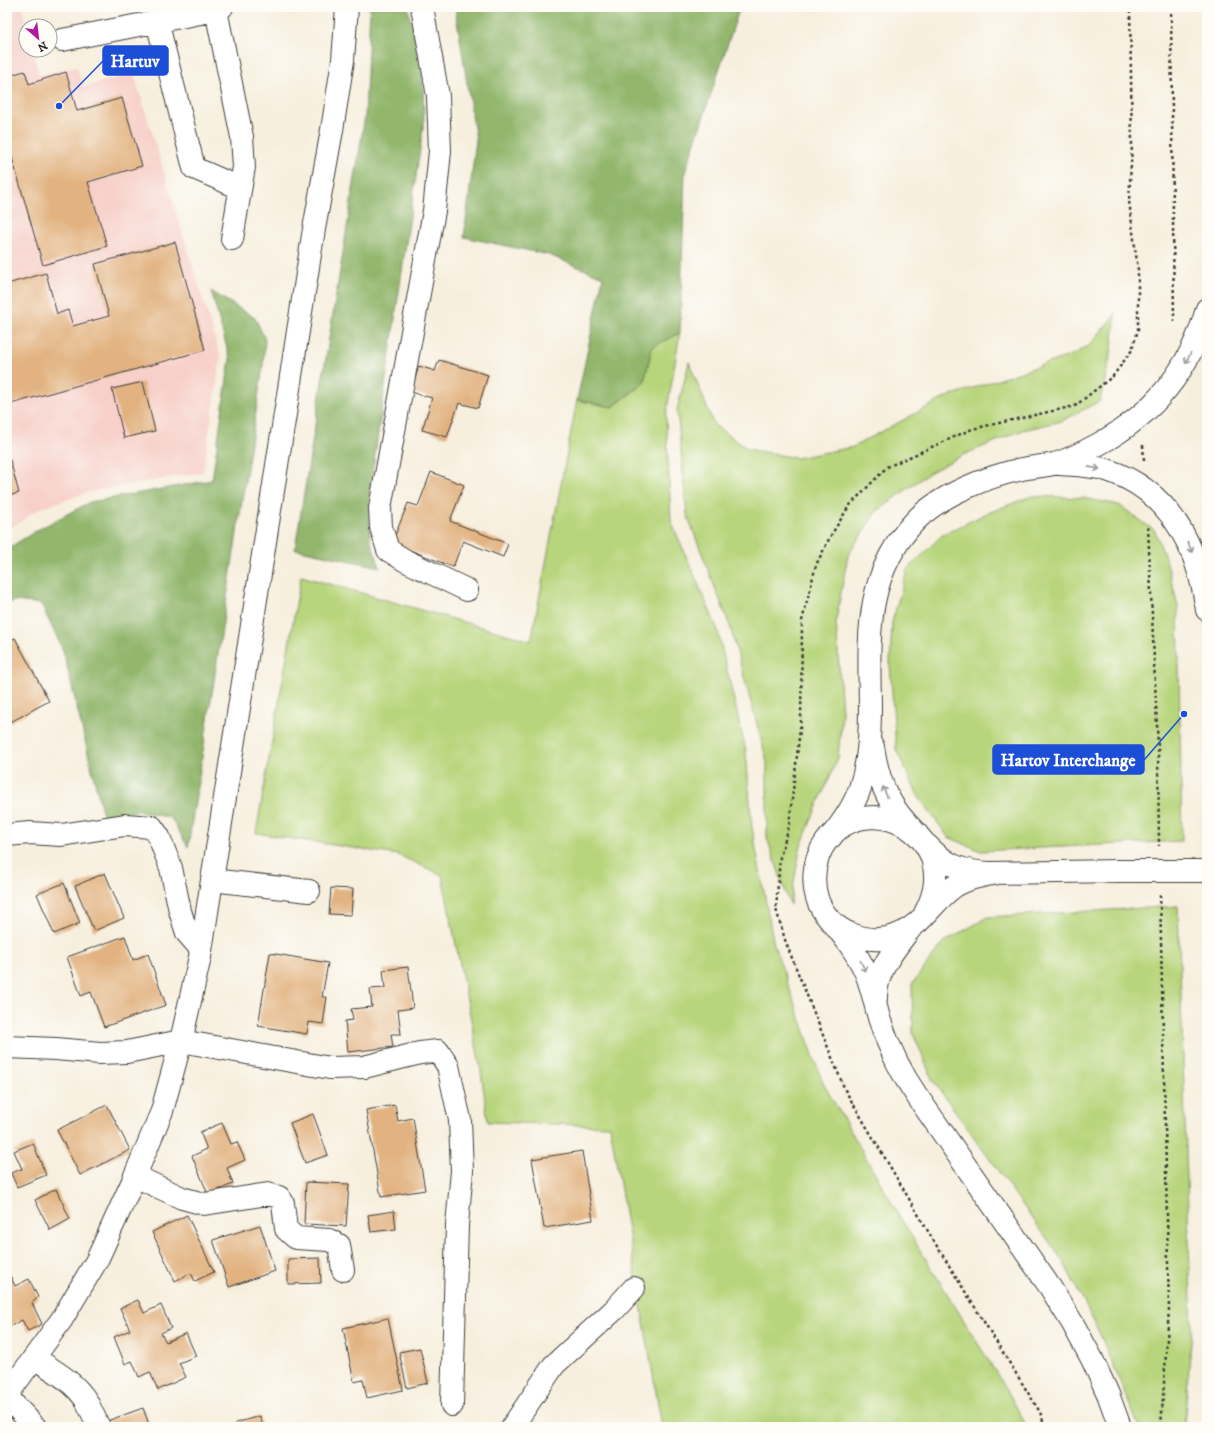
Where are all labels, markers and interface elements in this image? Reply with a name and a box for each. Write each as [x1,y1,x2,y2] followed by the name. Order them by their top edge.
[18,18,58,58] north arrow
[35,38,49,54] text: N
[103,46,168,75] callout: Hartuv
[111,51,160,73] text: Hartuv
[1183,352,1191,364] one-way arrow
[1087,464,1100,472] one-way arrow
[1187,541,1194,553] one-way arrow
[993,745,1144,774] callout: Hartov Interchange
[1001,750,1135,772] text: Hartov Interchange
[881,787,889,799] one-way arrow
[860,960,867,972] one-way arrow

